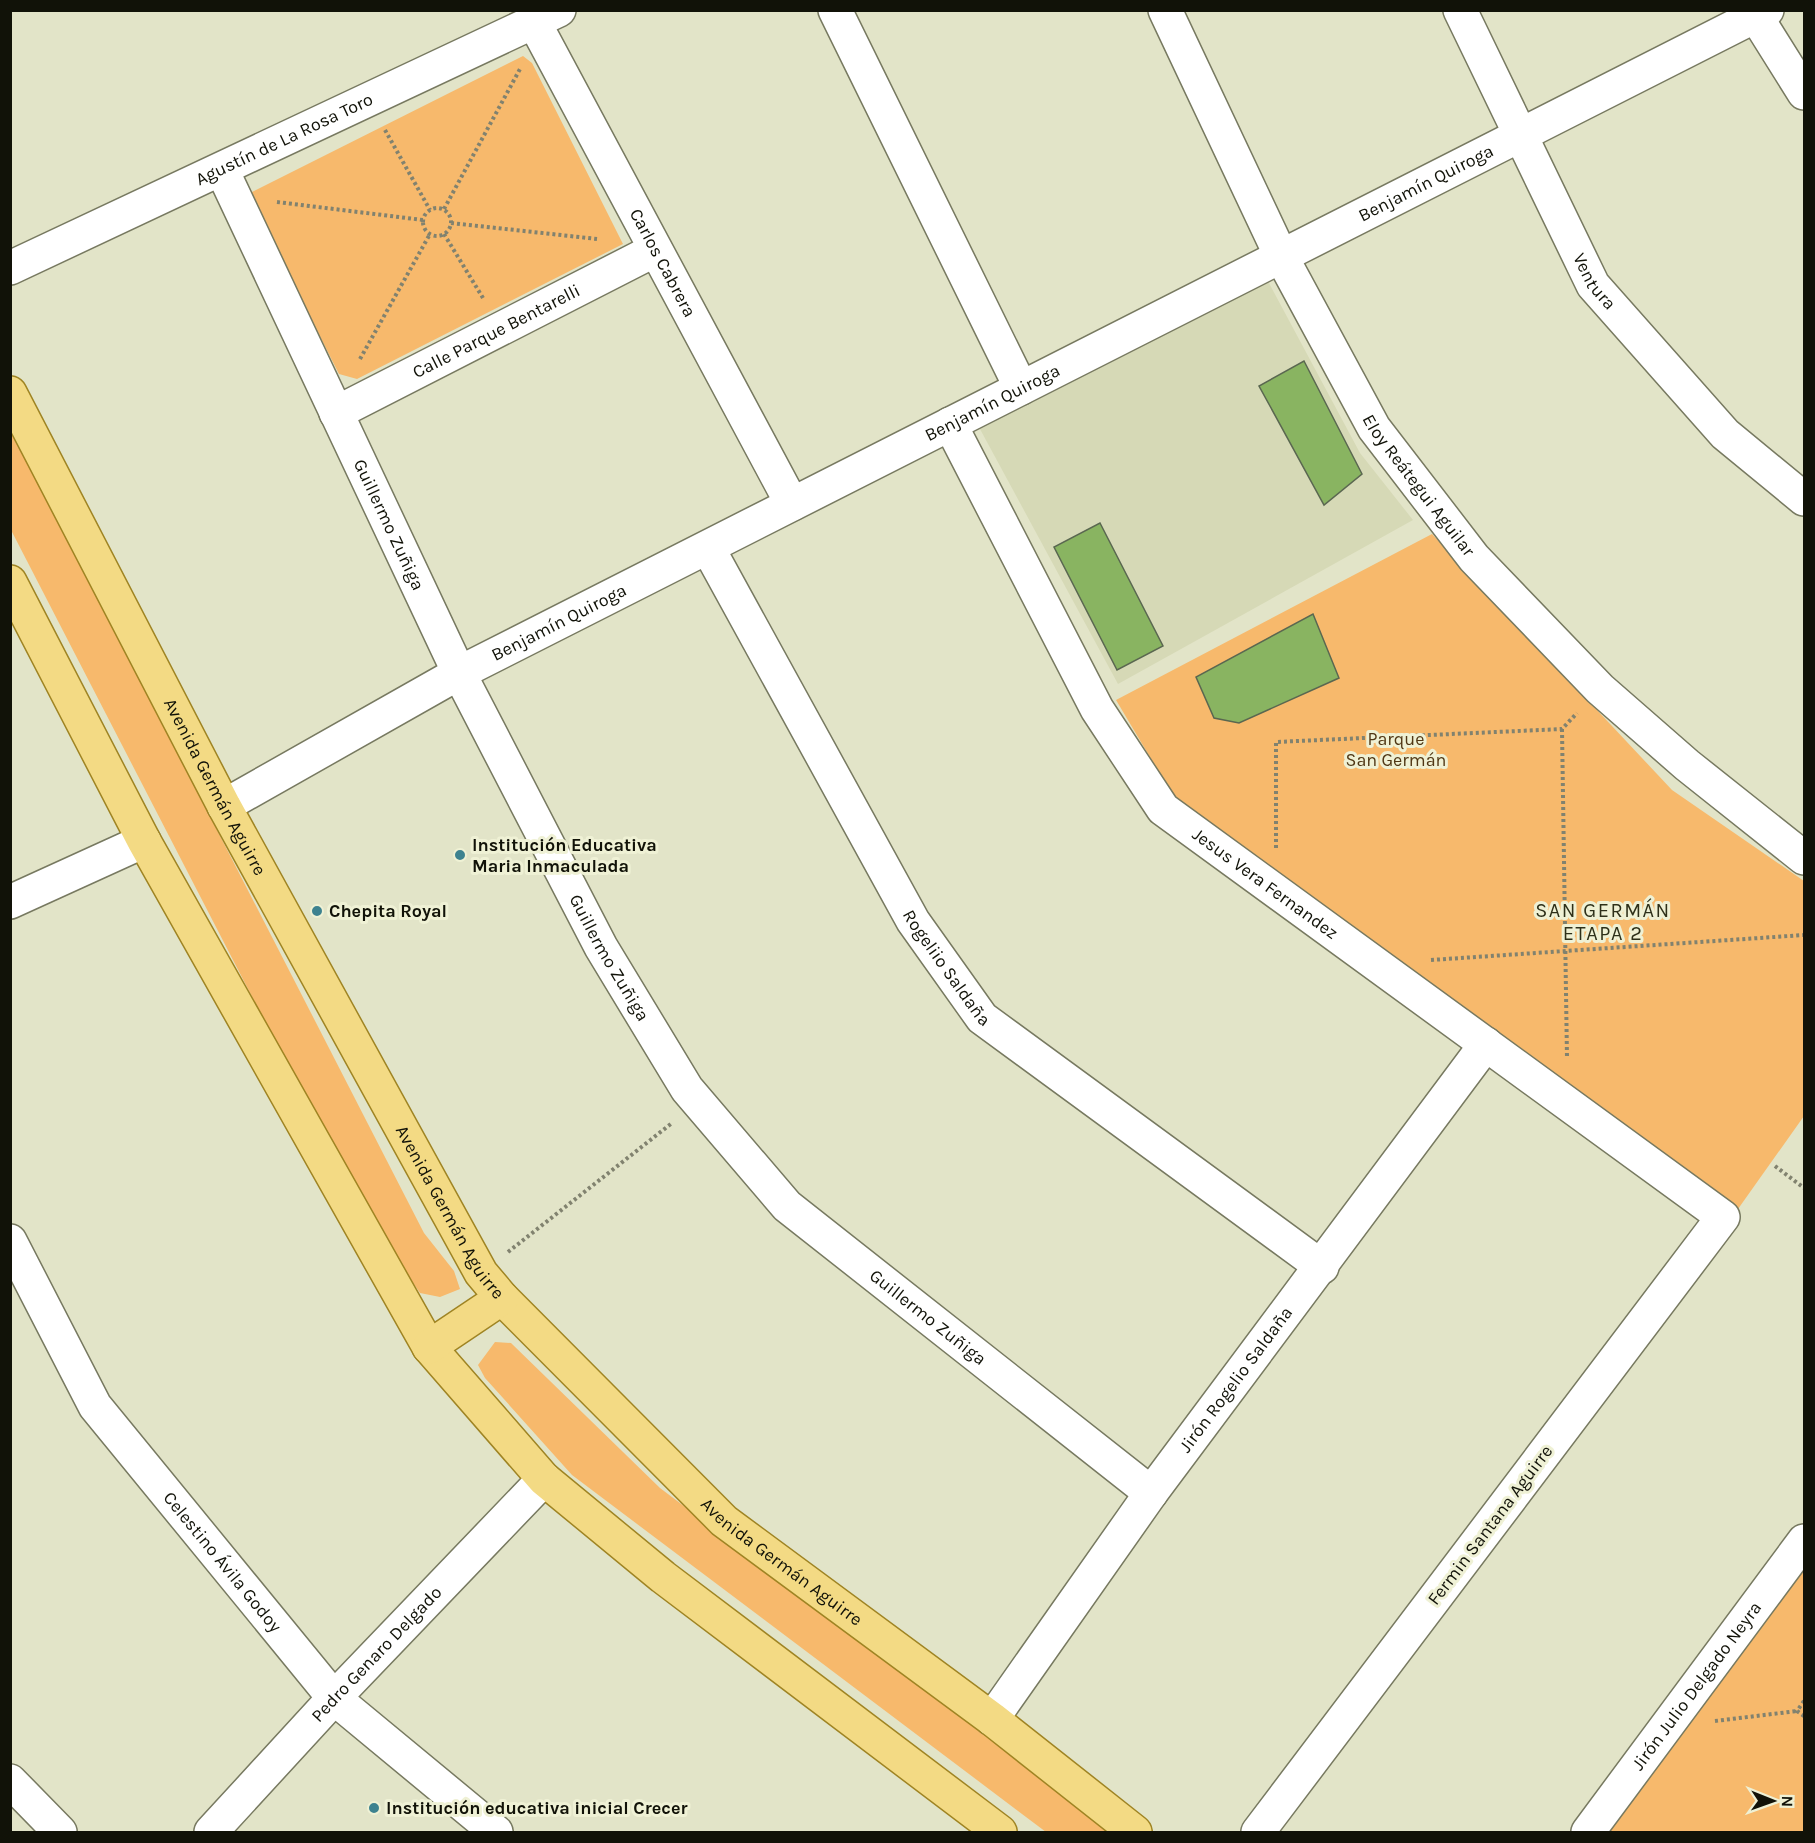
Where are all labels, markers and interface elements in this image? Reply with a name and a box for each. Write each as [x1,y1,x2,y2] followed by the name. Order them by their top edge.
[192,88,376,190] street label: Agustín de La Rosa Toro
[1355,139,1497,226] street label: Benjamín Quiroga
[625,205,701,321] street label: Carlos Cabrera
[1568,249,1621,314] street label: Ventura
[409,279,584,383] street label: Calle Parque Bentarelli
[921,359,1064,446] street label: Benjamín Quiroga
[1358,410,1480,561] street label: Eloy Reátegui Aguilar
[349,455,429,594] street label: Guillermo Zuñiga
[488,579,630,666] street label: Benjamín Quiroga
[159,694,271,879] street label: Avenida Germán Aguirre
[1346,728,1446,771] park label: Parque San Germán
[1188,823,1342,944] street label: Jesus Vera Fernandez
[472,834,657,877] place label: Institución Educativa Maria Inmaculada
[453,848,467,862] marker: Institución Educativa Maria Inmaculada
[565,890,654,1025] street label: Guillermo Zuñiga
[1535,898,1671,945] district label: SAN GERMÁN ETAPA 2
[329,900,447,922] place label: Chepita Royal
[310,904,324,918] marker: Chepita Royal
[898,906,994,1031] street label: Rogeliio Saldaña
[391,1121,509,1304] street label: Avenida Germán Aguirre
[865,1264,991,1370] street label: Guillermo Zuñiga
[1174,1302,1297,1457] street label: Jirón Rogelio Saldaña
[1423,1441,1557,1609] street label: Fermin Santana Aguirre
[159,1487,287,1637] street label: Celestino Ávila Godoy
[696,1493,867,1630] street label: Avenida Germán Aguirre
[306,1581,446,1727] street label: Pedro Genaro Delgado
[1627,1597,1766,1774] street label: Jirón Julio Delgado Neyra
[1743,1771,1803,1831] north arrow
[1778,1795,1797,1807] text: N
[386,1797,688,1819] place label: Institución educativa inicial Crecer
[367,1801,381,1815] marker: Institución educativa inicial Crecer

